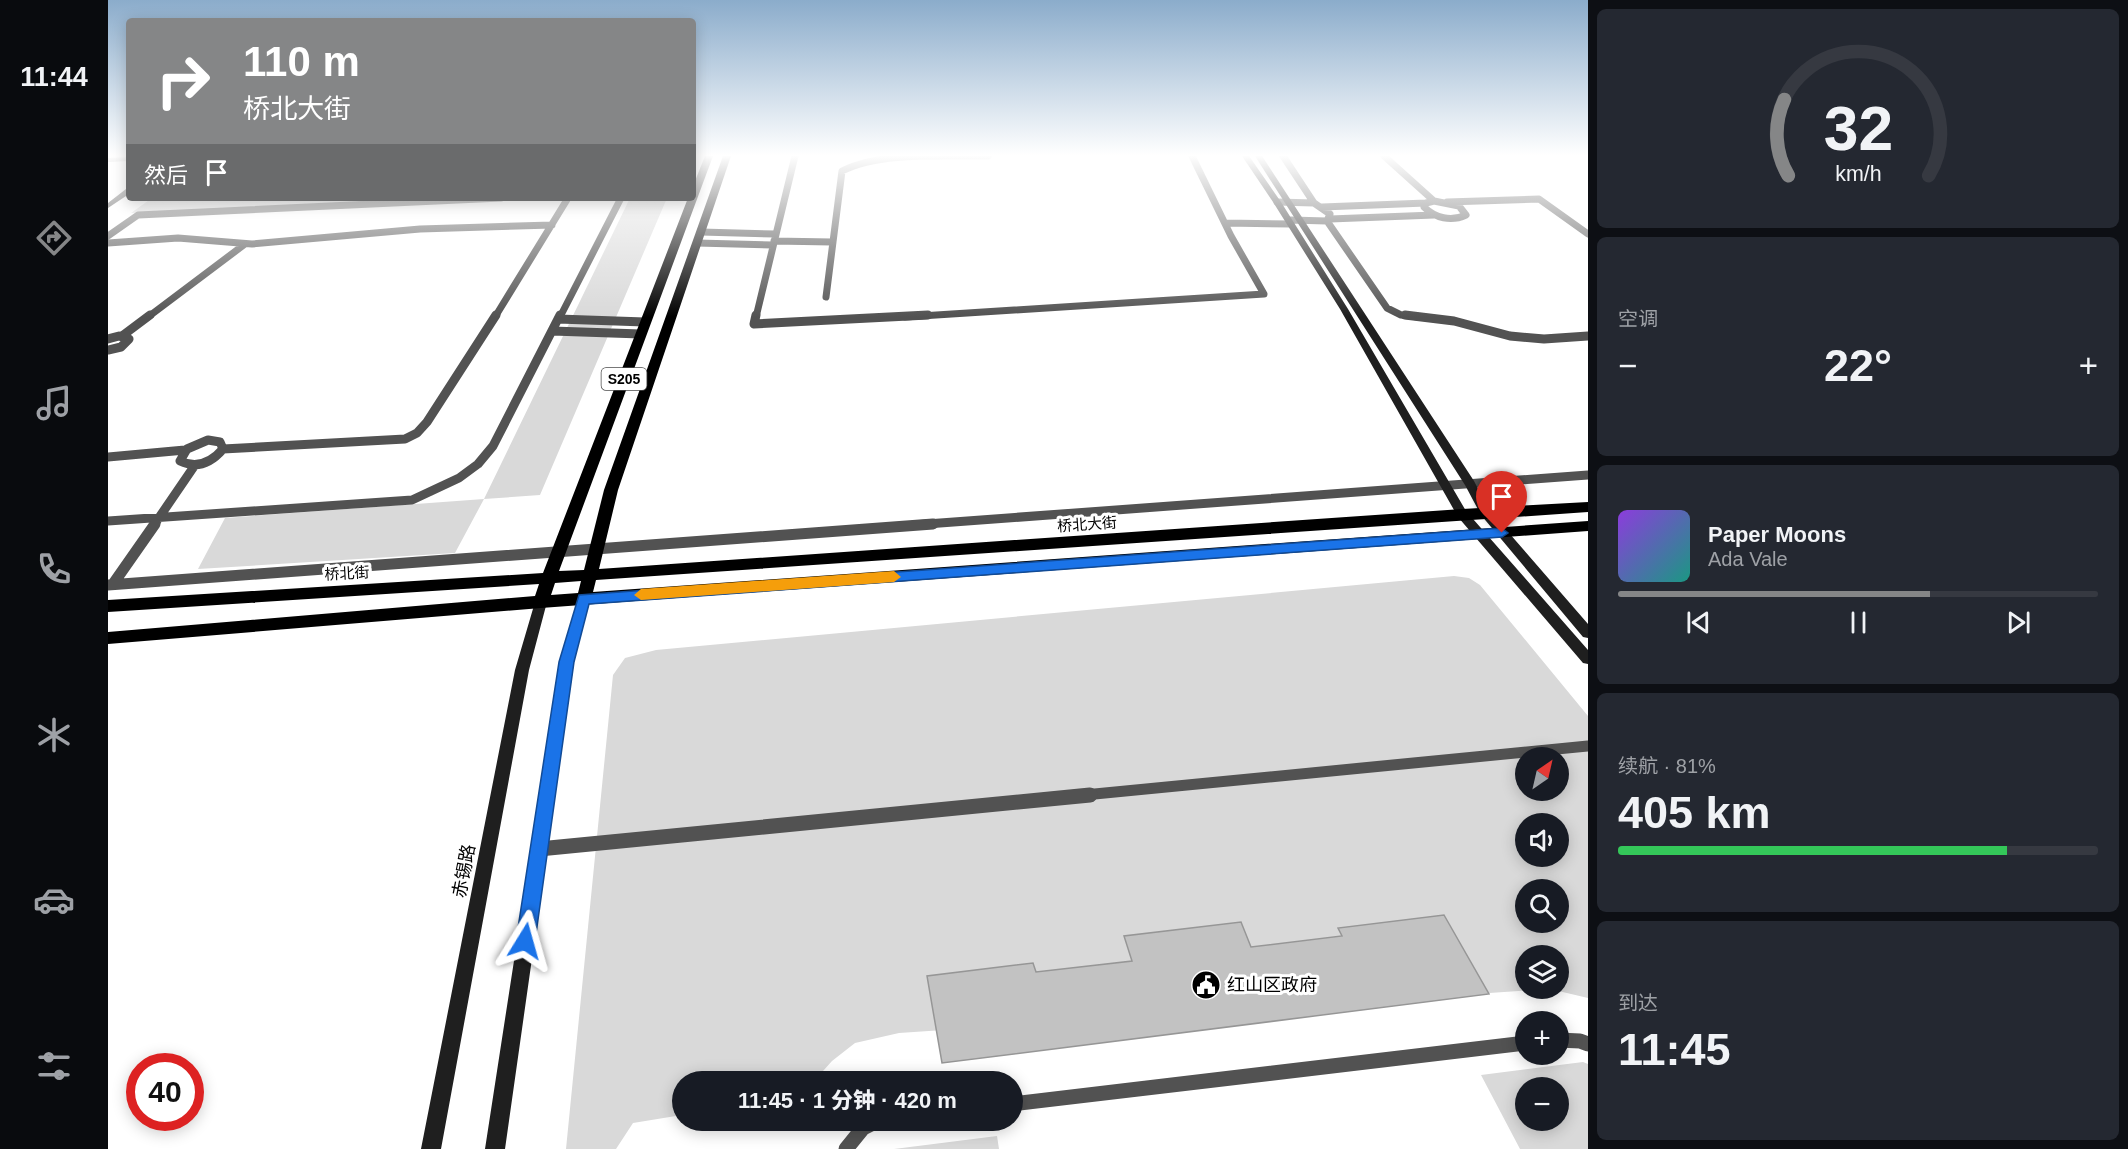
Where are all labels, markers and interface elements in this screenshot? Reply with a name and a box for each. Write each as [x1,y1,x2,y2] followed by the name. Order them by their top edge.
[243,38,360,85] text: 110 m
[144,42,222,120] icon: right
[20,62,88,92] text: 11:44
[243,94,351,124] text: 桥北大街
[1823,94,1893,163] text: 32
[200,156,233,189] icon: arrive
[1835,162,1881,186] text: km/h
[144,163,188,188] text: 然后
[33,217,75,259] icon: directions
[1618,308,1658,330] text: 空调
[1824,340,1892,391] text: 22°
[1618,347,1637,384] text: −
[2079,347,2098,384] text: +
[602,368,646,390] road number: S205
[33,382,75,424] icon: music
[1476,471,1527,533] pin
[1485,480,1518,513] icon: arrive
[1056,513,1118,535] street label: 桥北大街
[1708,522,1846,547] text: Paper Moons
[33,548,75,590] icon: phone
[1708,548,1788,570] text: Ada Vale
[324,563,370,583] street label: 桥北街
[1682,606,1715,639] icon: previous
[1842,606,1875,639] icon: pause
[2002,606,2035,639] icon: next
[33,714,75,756] icon: climate
[1515,747,1569,801] north arrow
[1515,747,1569,1131] map controls
[1618,755,1716,777] text: 续航 · 81%
[1618,787,1771,838] text: 405 km
[1515,813,1569,867] button: sound
[449,843,479,899] street label: 赤锡路
[33,879,75,921] icon: car
[1515,879,1569,933] button: search
[493,909,557,973] position arrow
[1515,945,1569,999] button: layers
[1190,969,1222,1001] public building icon: 红山区政府
[1227,975,1317,995] place label: 红山区政府
[1618,992,1658,1014] text: 到达
[1515,1011,1569,1065] button: +
[1618,1024,1731,1075] text: 11:45
[33,1045,75,1087] icon: filters
[126,1053,204,1131] speed limit sign: 40
[1515,1077,1569,1131] button: −
[738,1088,957,1113] text: 11:45 · 1 分钟 · 420 m

